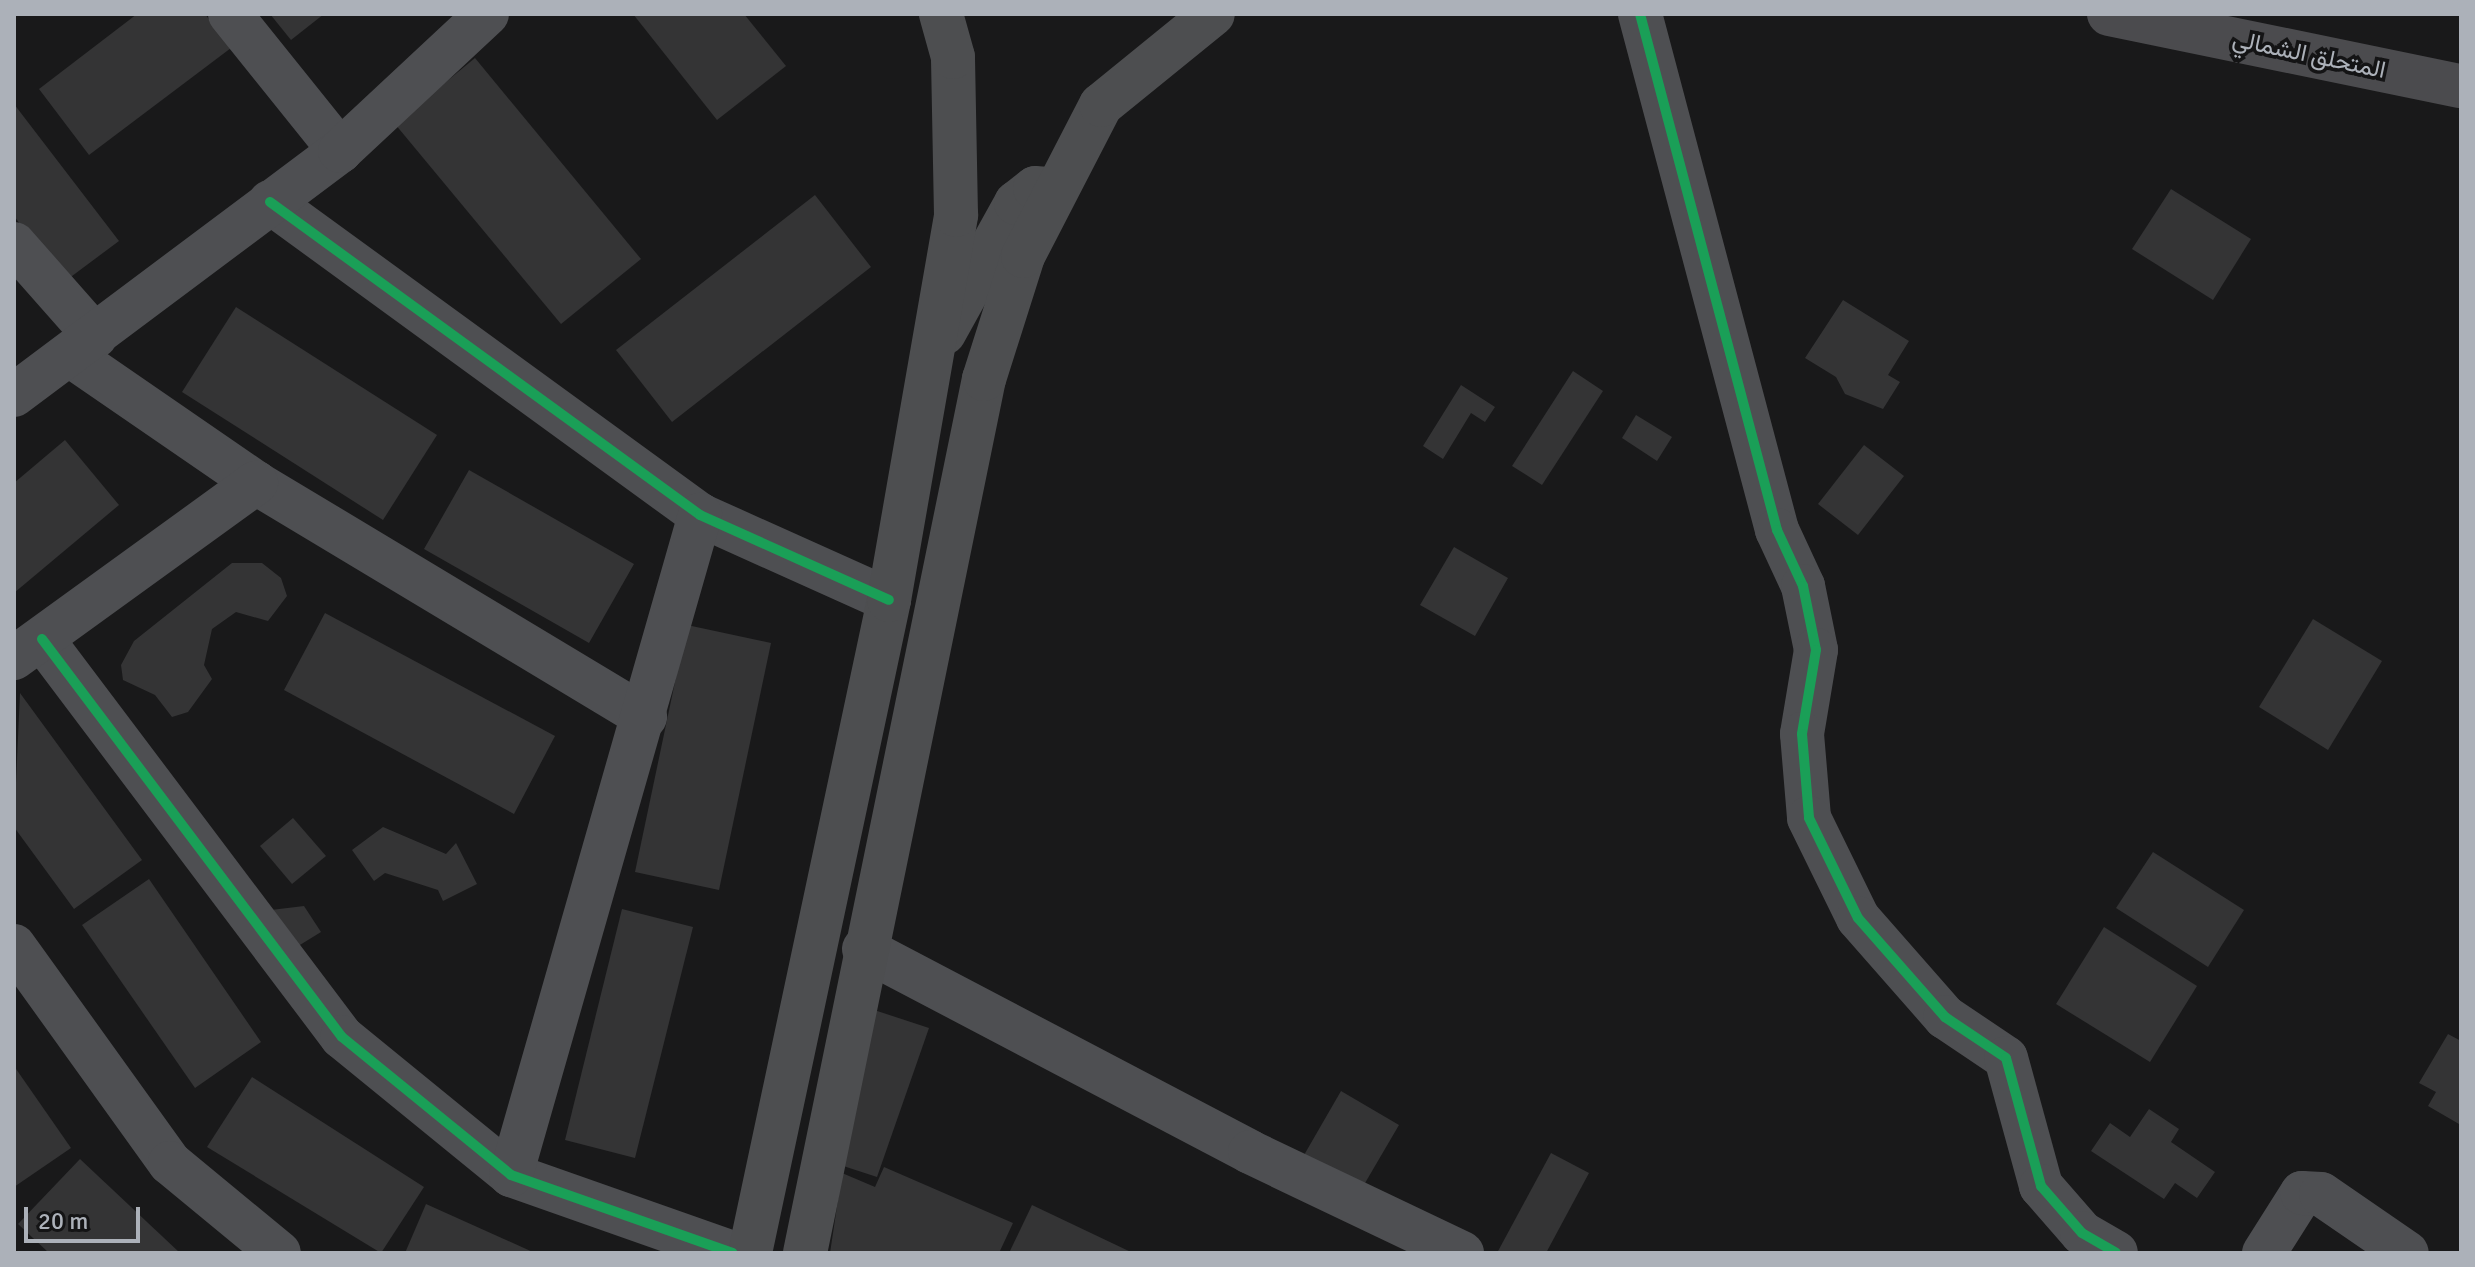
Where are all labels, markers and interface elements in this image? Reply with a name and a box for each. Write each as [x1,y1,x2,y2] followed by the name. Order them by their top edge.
[2230,25,2388,85] street label: المتحلق الشمالي
[28,1191,144,1241] scale bar
[38,1206,88,1236] text: 20 m

